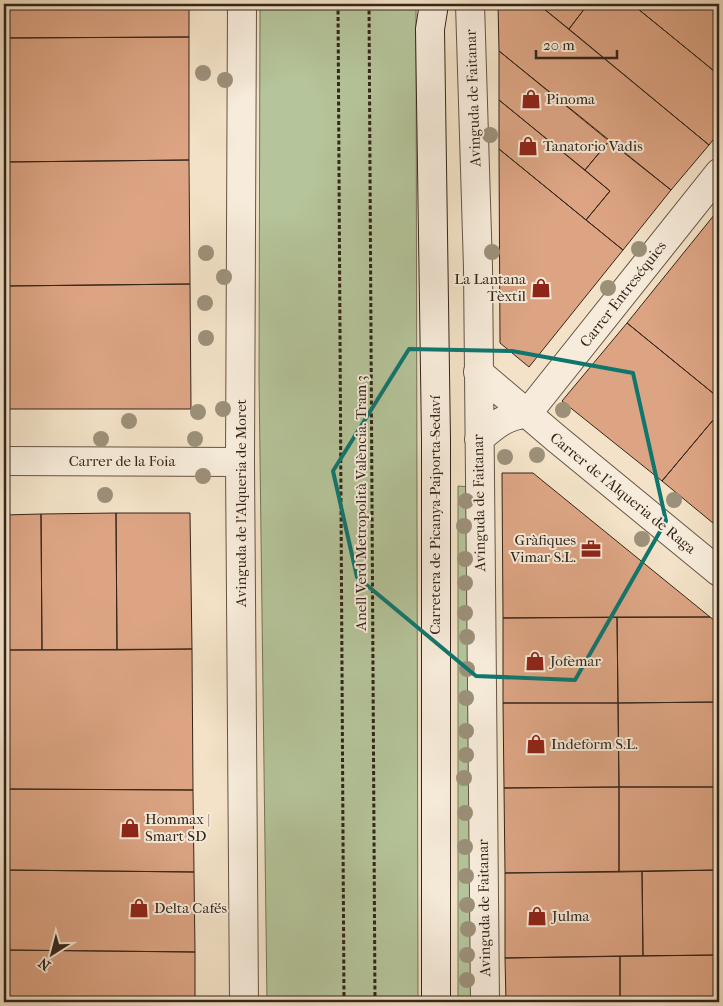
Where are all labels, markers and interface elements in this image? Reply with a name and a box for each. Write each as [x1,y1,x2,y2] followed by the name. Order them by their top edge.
[462,28,484,168] street label: Avinguda de Faitanar
[536,28,617,60] scale bar
[543,36,575,54] text: 20 m
[520,88,542,110] shop icon: Pinoma
[546,90,596,108] place label: Pinoma
[517,135,539,157] shop icon: Tanatorio Vadis
[543,137,643,155] place label: Tanatorio Vadis
[576,237,670,351] street label: Carrer Entreséquies
[454,270,527,305] place label: La Lantana Tèxtil
[530,277,552,299] shop icon: La Lantana Tèxtil
[352,375,370,632] street label: Anell Verd Metropolità València. Tram 3
[426,395,444,635] street label: Carretera de Picanya-Paiporta-Sedaví
[232,398,250,608] street label: Avinguda de l'Alqueria de Moret
[546,429,700,558] street label: Carrer de l'Alqueria de Raga
[469,434,489,573] street label: Avinguda de Faitanar
[69,452,176,470] street label: Carrer de la Foia
[509,531,576,566] place label: Gràfiques Vimar S.L.
[580,538,602,560] office icon: Gràfiques Vimar S.L.
[524,650,546,672] shop icon: Jofemar
[549,652,601,670] place label: Jofemar
[525,733,547,755] shop icon: Indeform S.L.
[551,735,638,753] place label: Indeform S.L.
[145,810,210,845] place label: Hommax | Smart SD
[119,817,141,839] shop icon: Hommax | Smart SD
[474,839,494,978] street label: Avinguda de Faitanar
[128,897,150,919] shop icon: Delta Cafés
[154,899,228,917] place label: Delta Cafés
[526,905,548,927] shop icon: Julma
[551,907,591,925] place label: Julma
[28,928,78,978] north arrow
[35,954,54,974] text: N

